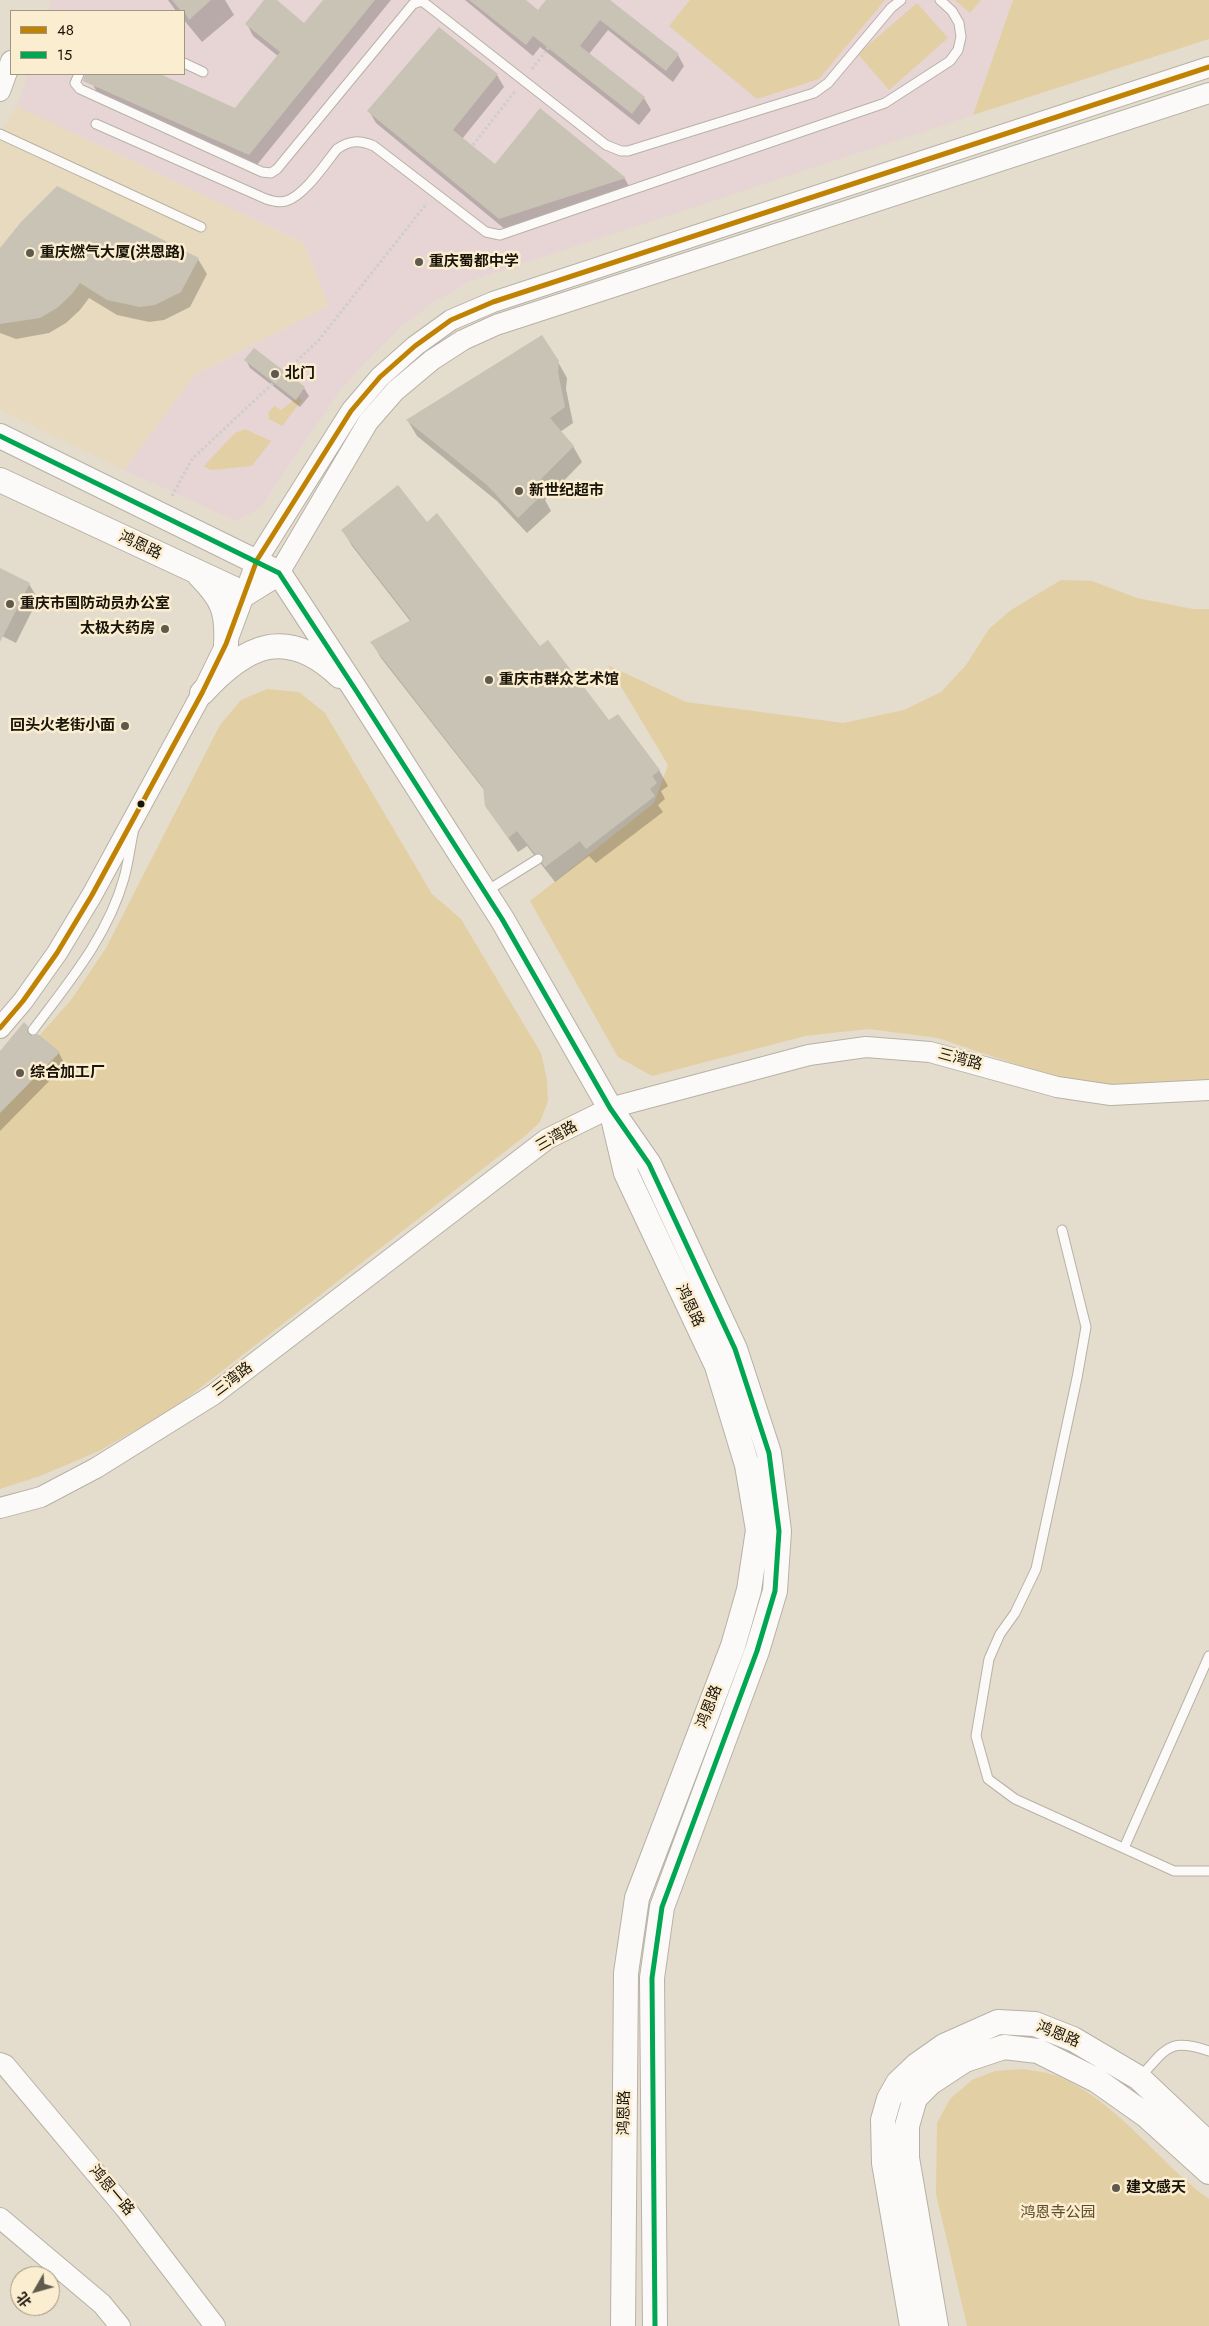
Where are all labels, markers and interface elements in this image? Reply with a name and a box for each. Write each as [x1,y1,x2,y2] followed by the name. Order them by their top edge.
[10,10,185,75] legend
[57,19,74,41] text: 48
[57,44,72,66] text: 15
[40,244,185,262] place label: 重庆燃气大厦(洪恩路)
[24,247,36,259] marker: 重庆燃气大厦(洪恩路)
[429,253,519,271] place label: 重庆蜀都中学
[413,256,425,268] marker: 重庆蜀都中学
[285,365,315,383] place label: 北门
[269,368,281,380] marker: 北门
[529,482,604,500] place label: 新世纪超市
[513,485,525,497] marker: 新世纪超市
[116,528,164,564] street label: 鸿恩路
[20,595,170,613] place label: 重庆市国防动员办公室
[4,598,16,610] marker: 重庆市国防动员办公室
[80,620,155,638] place label: 太极大药房
[159,623,171,635] marker: 太极大药房
[499,671,619,689] place label: 重庆市群众艺术馆
[483,674,495,686] marker: 重庆市群众艺术馆
[10,717,115,735] place label: 回头火老街小面
[119,720,131,732] marker: 回头火老街小面
[136,799,146,809] unlabelled marker
[936,1045,984,1075] street label: 三湾路
[30,1064,105,1082] place label: 综合加工厂
[14,1067,26,1079] marker: 综合加工厂
[533,1118,581,1156] street label: 三湾路
[671,1282,707,1330] street label: 鸿恩路
[210,1359,256,1401] street label: 三湾路
[694,1683,726,1731] street label: 鸿恩路
[1034,2018,1082,2052] street label: 鸿恩路
[616,2090,634,2136] street label: 鸿恩路
[85,2162,137,2220] street label: 鸿恩一路
[1126,2179,1186,2197] place label: 建文感天
[1110,2182,1122,2194] marker: 建文感天
[1021,2204,1095,2222] park label: 鸿恩寺公园
[10,2266,60,2316] north arrow
[12,2288,36,2311] text: 北

